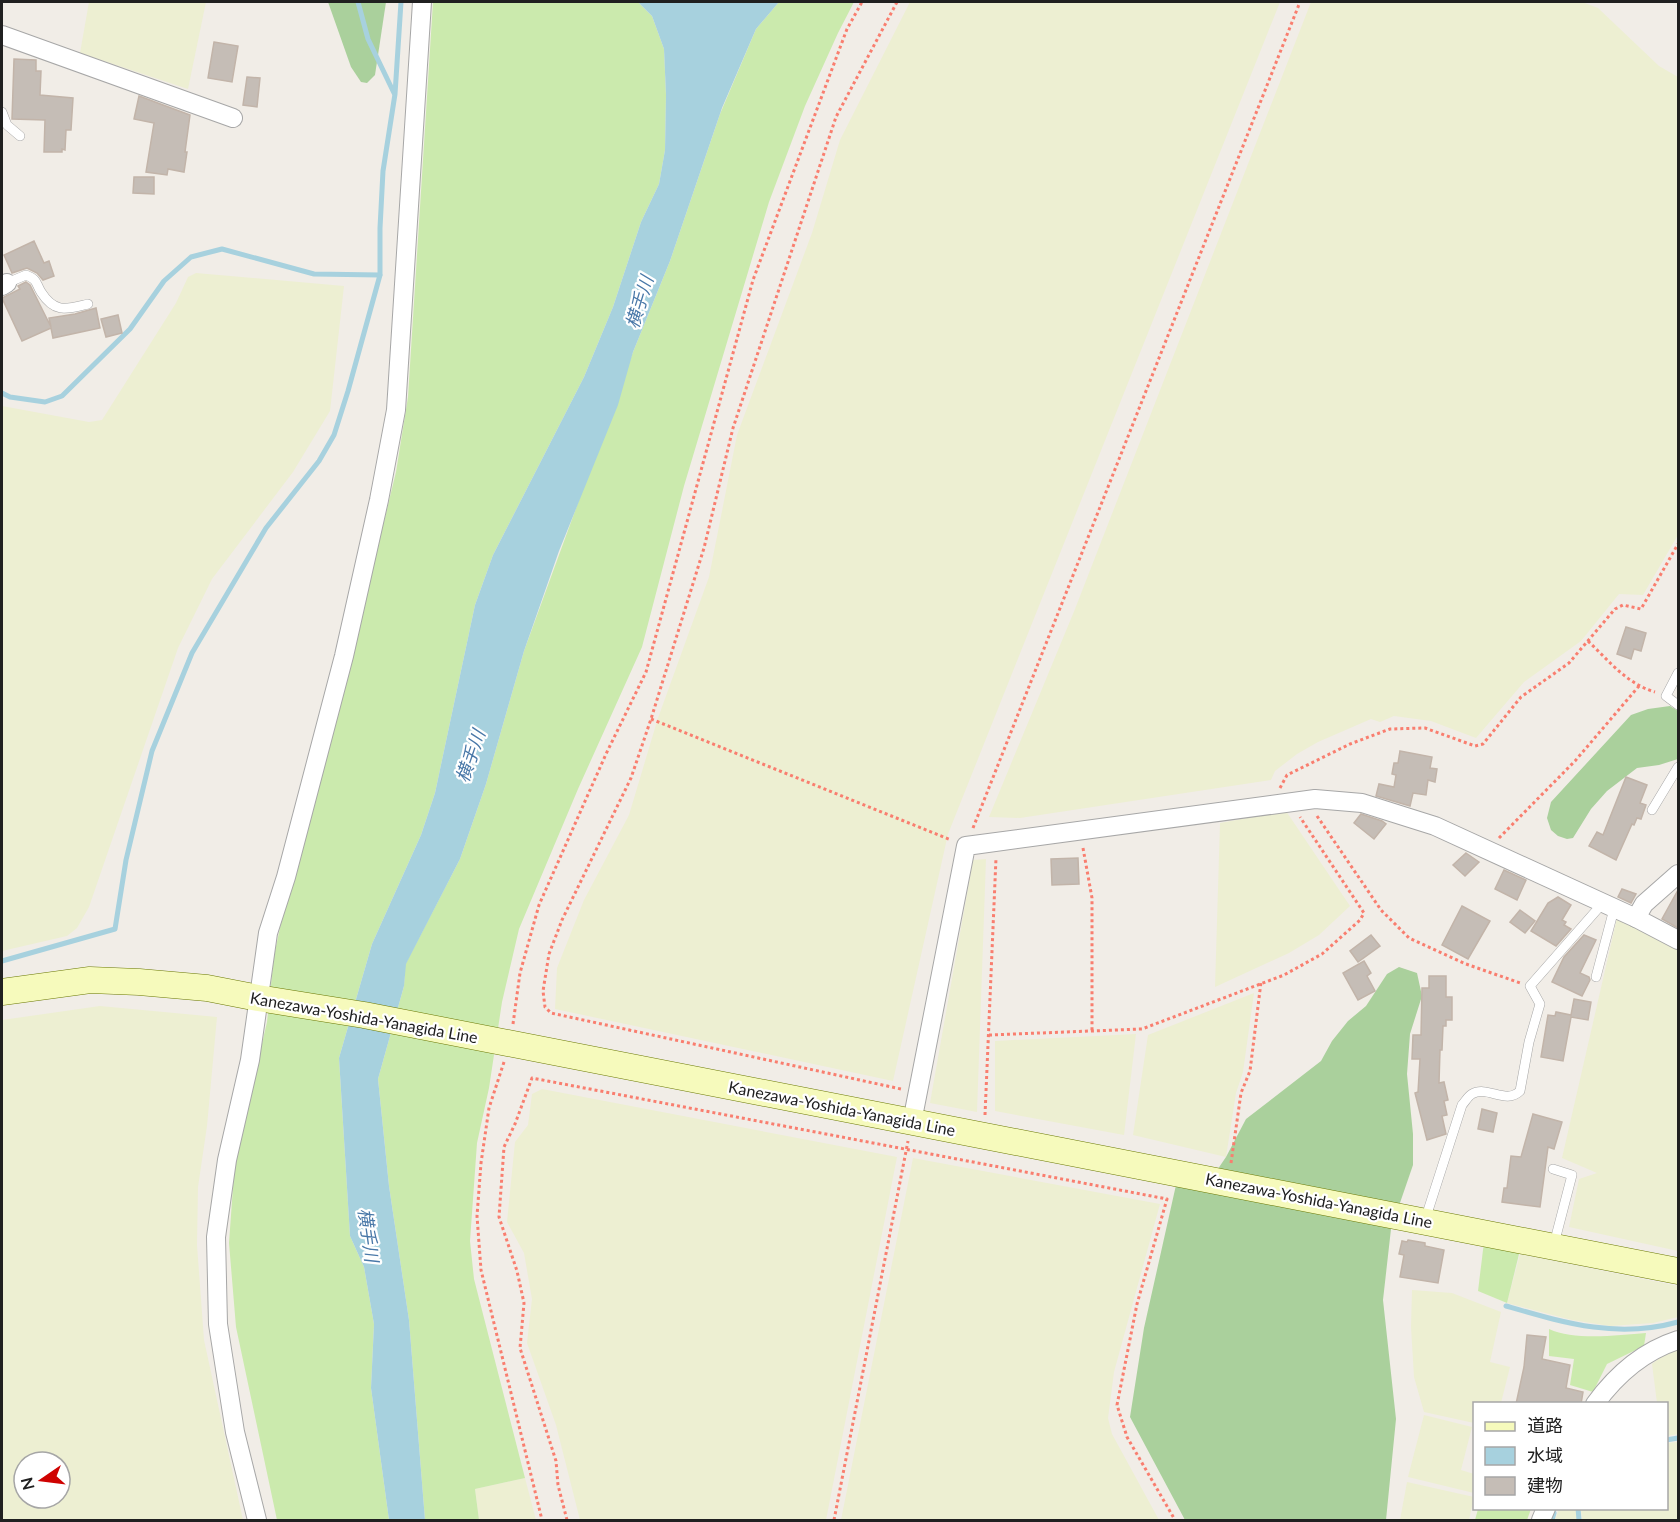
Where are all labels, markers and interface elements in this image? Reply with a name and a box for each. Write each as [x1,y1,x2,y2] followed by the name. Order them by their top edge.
[621,271,658,331] water label: 横手川
[451,725,490,785] water label: 横手川
[249,988,479,1046] street label: Kanezawa-Yoshida-Yanagida Line
[727,1077,957,1139] street label: Kanezawa-Yoshida-Yanagida Line
[1204,1169,1434,1231] street label: Kanezawa-Yoshida-Yanagida Line
[354,1207,384,1265] water label: 横手川
[1473,1402,1668,1510] legend
[1527,1414,1563,1436] text: 道路
[1527,1444,1563,1466] text: 水域
[12,1450,72,1510] north arrow
[1527,1474,1563,1496] text: 建物
[16,1475,38,1492] text: N

